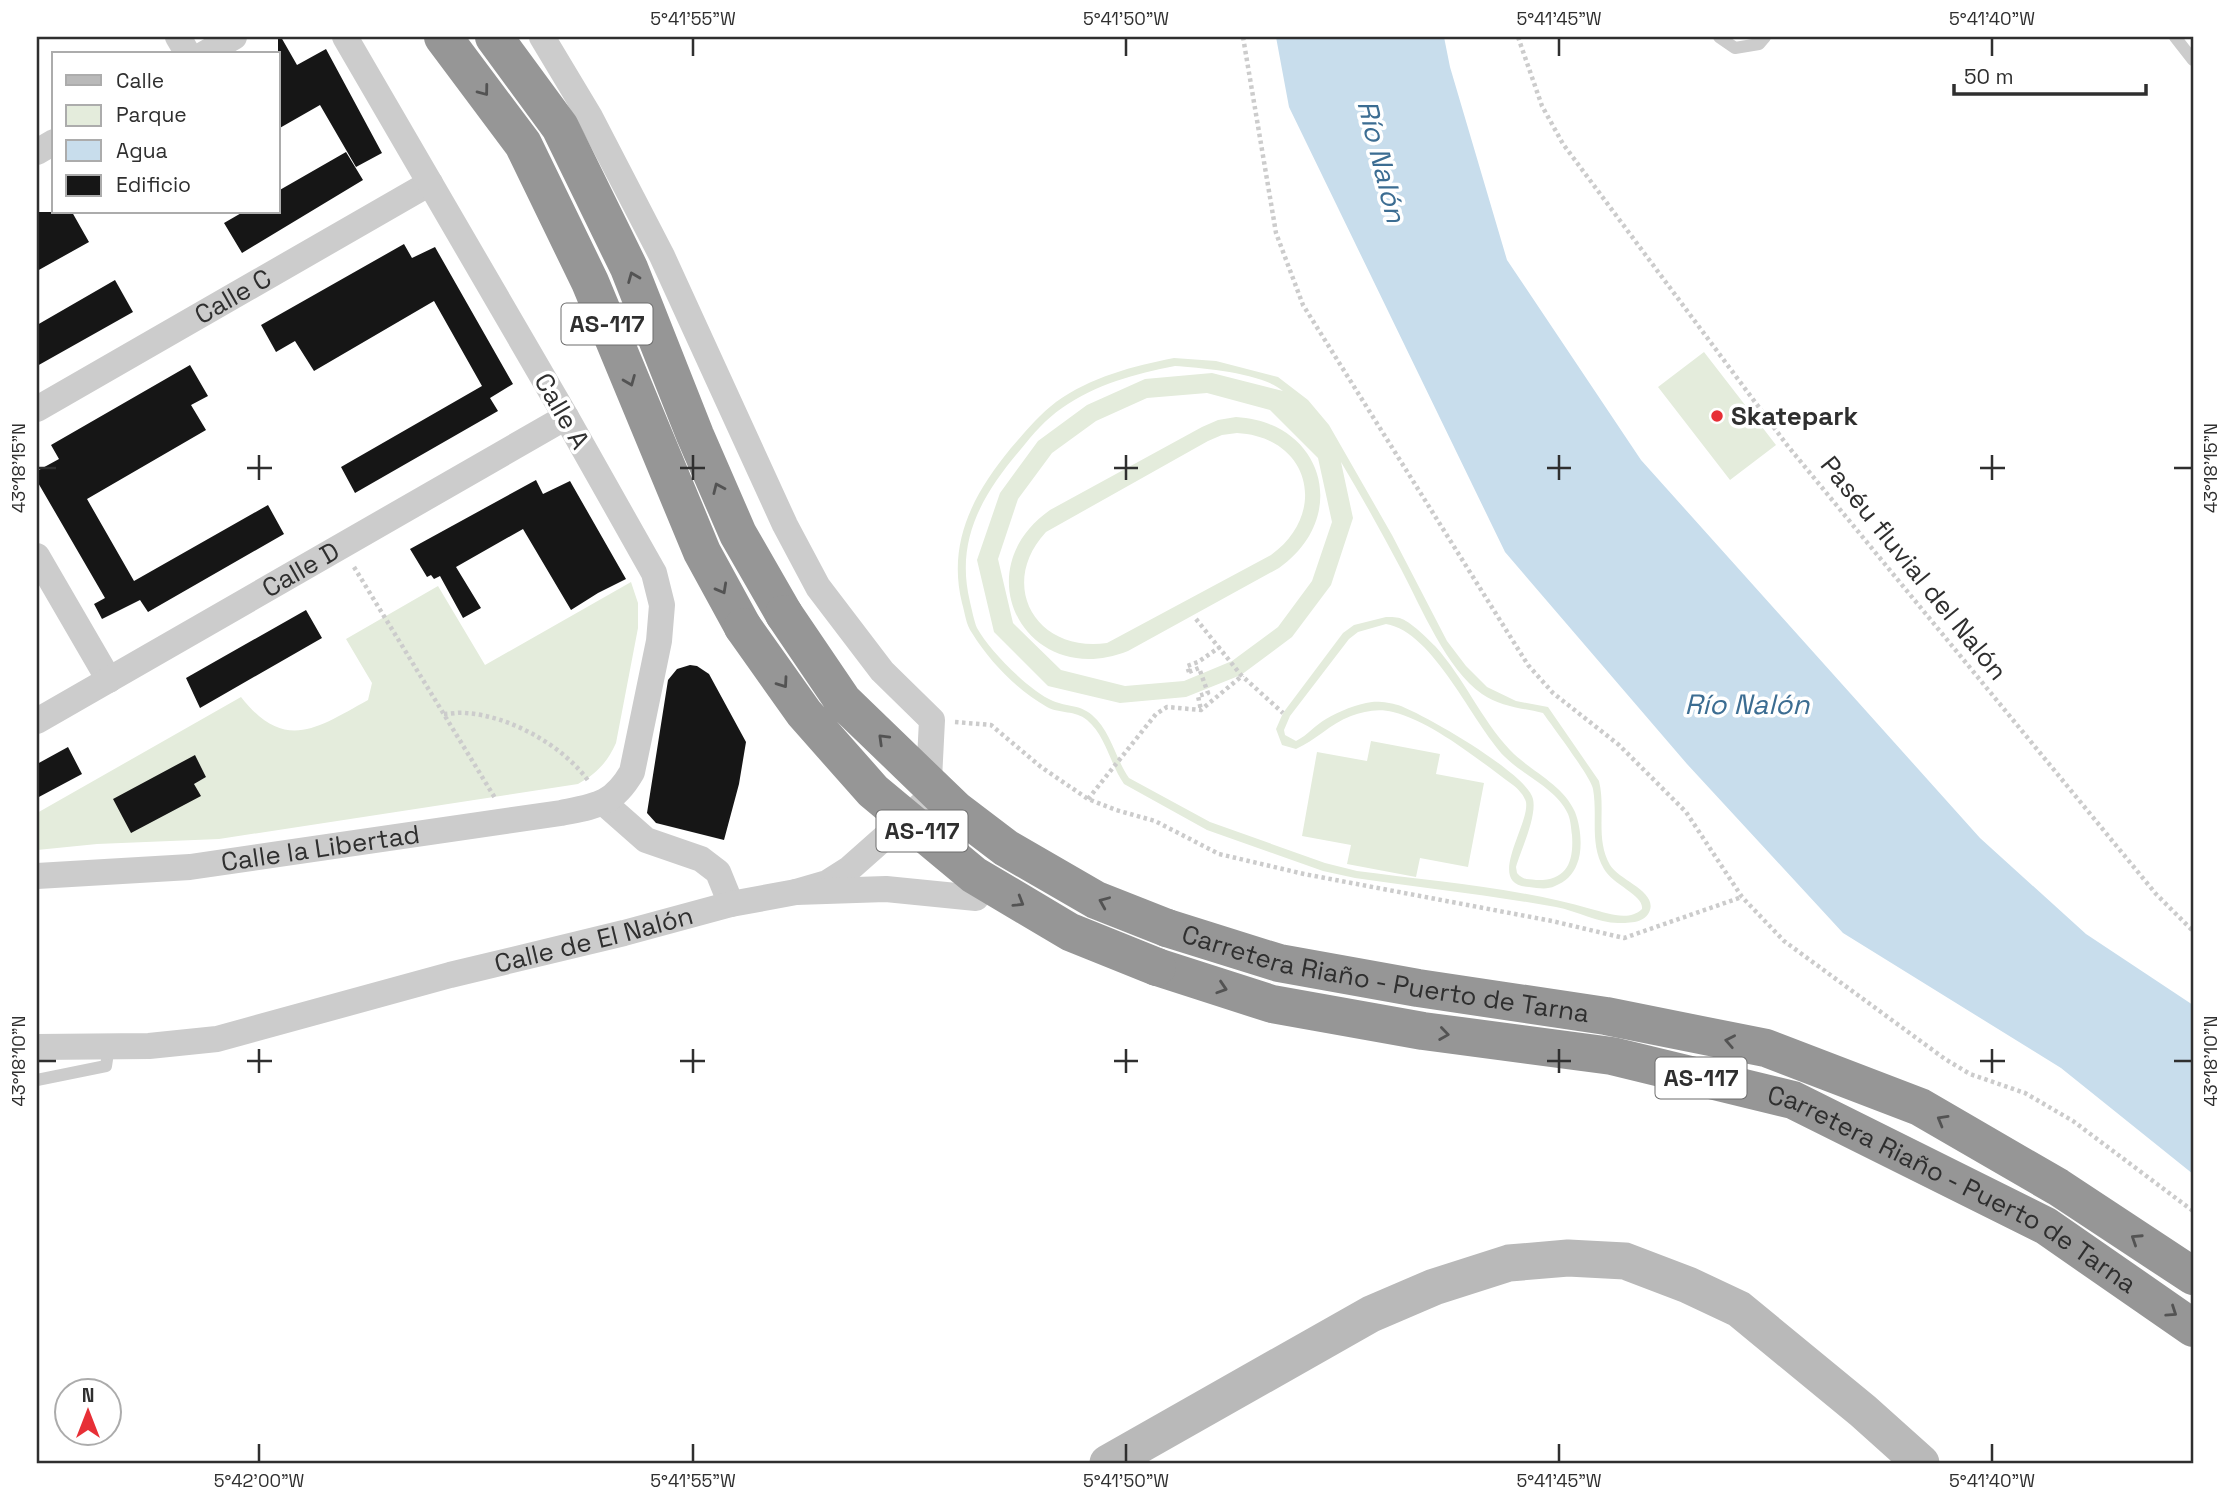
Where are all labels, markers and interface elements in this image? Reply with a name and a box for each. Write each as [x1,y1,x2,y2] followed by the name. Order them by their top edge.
[650,7,736,30] text: 5°41'55"W
[1083,7,1169,30] text: 5°41'50"W
[1516,7,1602,30] text: 5°41'45"W
[1949,7,2035,30] text: 5°41'40"W
[52,52,280,214] legend
[1954,52,2146,96] scale bar
[1964,63,2014,90] text: 50 m
[116,67,164,94] text: Calle
[476,84,489,96] one-way arrow
[1349,96,1415,227] water label: Río Nalón
[116,101,187,128] text: Parque
[116,137,168,164] text: Agua
[116,171,191,198] text: Edificio
[188,261,277,332] street label: Calle C
[627,272,641,284] one-way arrow
[562,304,652,344] road number: AS-117
[527,367,597,455] street label: Calle A
[621,374,635,386] one-way arrow
[1731,399,1859,433] place label: Skatepark
[1709,408,1725,424] marker: Skatepark
[7,423,30,513] text: 43°18'15"N
[2199,423,2222,513] text: 43°18'15"N
[1813,449,2015,687] street label: Paséu fluvial del Nalón
[712,483,726,495] one-way arrow
[256,534,345,605] street label: Calle D
[714,581,727,594] one-way arrow
[775,675,787,688] one-way arrow
[1684,686,1810,722] water label: Río Nalón
[878,735,891,748] one-way arrow
[876,810,968,852] road number: AS-117
[219,817,422,879] street label: Calle la Libertad
[1012,894,1025,907] one-way arrow
[1098,897,1110,911] one-way arrow
[491,898,697,981] street label: Calle de El Nalón
[1178,917,1592,1030] street label: Carretera Riaño - Puerto de Tarna
[1215,980,1227,994] one-way arrow
[7,1016,30,1106] text: 43°18'10"N
[2199,1016,2222,1106] text: 43°18'10"N
[1438,1026,1450,1041] one-way arrow
[1724,1034,1736,1049] one-way arrow
[1656,1058,1746,1098] road number: AS-117
[1764,1077,2143,1301] street label: Carretera Riaño - Puerto de Tarna
[1937,1115,1950,1128] one-way arrow
[2131,1234,2144,1247] one-way arrow
[2164,1304,2177,1316] one-way arrow
[52,1378,122,1448] north arrow
[82,1383,94,1408] text: N
[214,1469,305,1492] text: 5°42'00"W
[650,1469,736,1492] text: 5°41'55"W
[1083,1469,1169,1492] text: 5°41'50"W
[1516,1469,1602,1492] text: 5°41'45"W
[1949,1469,2035,1492] text: 5°41'40"W

